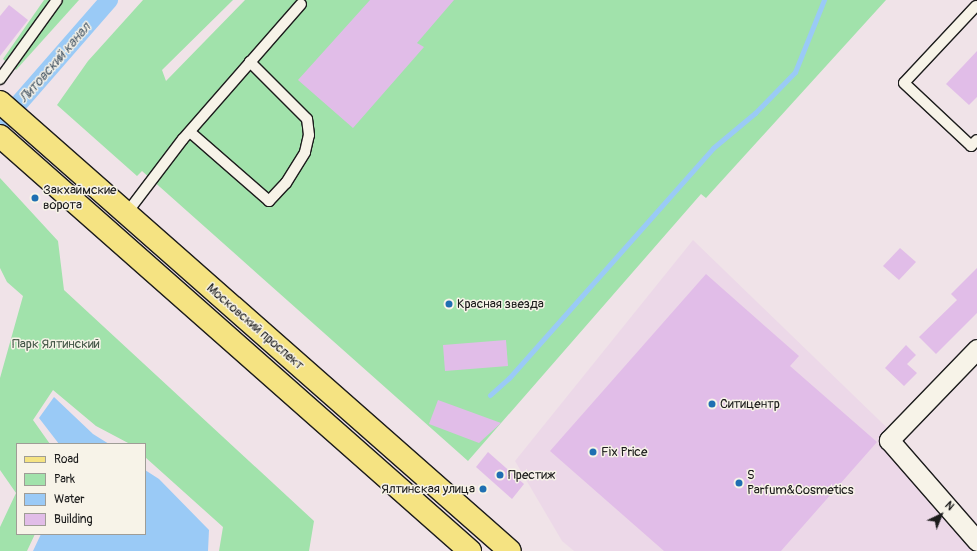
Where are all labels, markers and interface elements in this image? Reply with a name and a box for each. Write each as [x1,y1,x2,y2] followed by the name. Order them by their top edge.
[16,19,94,107] water label: Литовский канал
[43,183,116,214] place label: Закхаймские ворота
[30,193,40,203] marker: Закхаймские ворота
[203,281,307,373] street label: Московский проспект
[457,296,544,312] place label: Красная звезда
[444,299,454,309] marker: Красная звезда
[12,336,100,352] park label: Парк Ялтинский
[720,396,780,412] place label: Ситицентр
[707,399,717,409] marker: Ситицентр
[16,443,146,535] legend
[601,444,647,460] place label: Fix Price
[588,447,598,457] marker: Fix Price
[54,452,79,467] text: Road
[508,467,555,483] place label: Престиж
[747,468,854,499] place label: S Parfum&Cosmetics
[495,470,505,480] marker: Престиж
[54,472,75,487] text: Park
[734,478,744,488] marker: S Parfum&Cosmetics
[381,481,475,497] place label: Ялтинская улица
[478,484,488,494] marker: Ялтинская улица
[54,492,85,507] text: Water
[921,495,961,535] north arrow
[942,499,957,513] text: N
[54,512,93,527] text: Building

